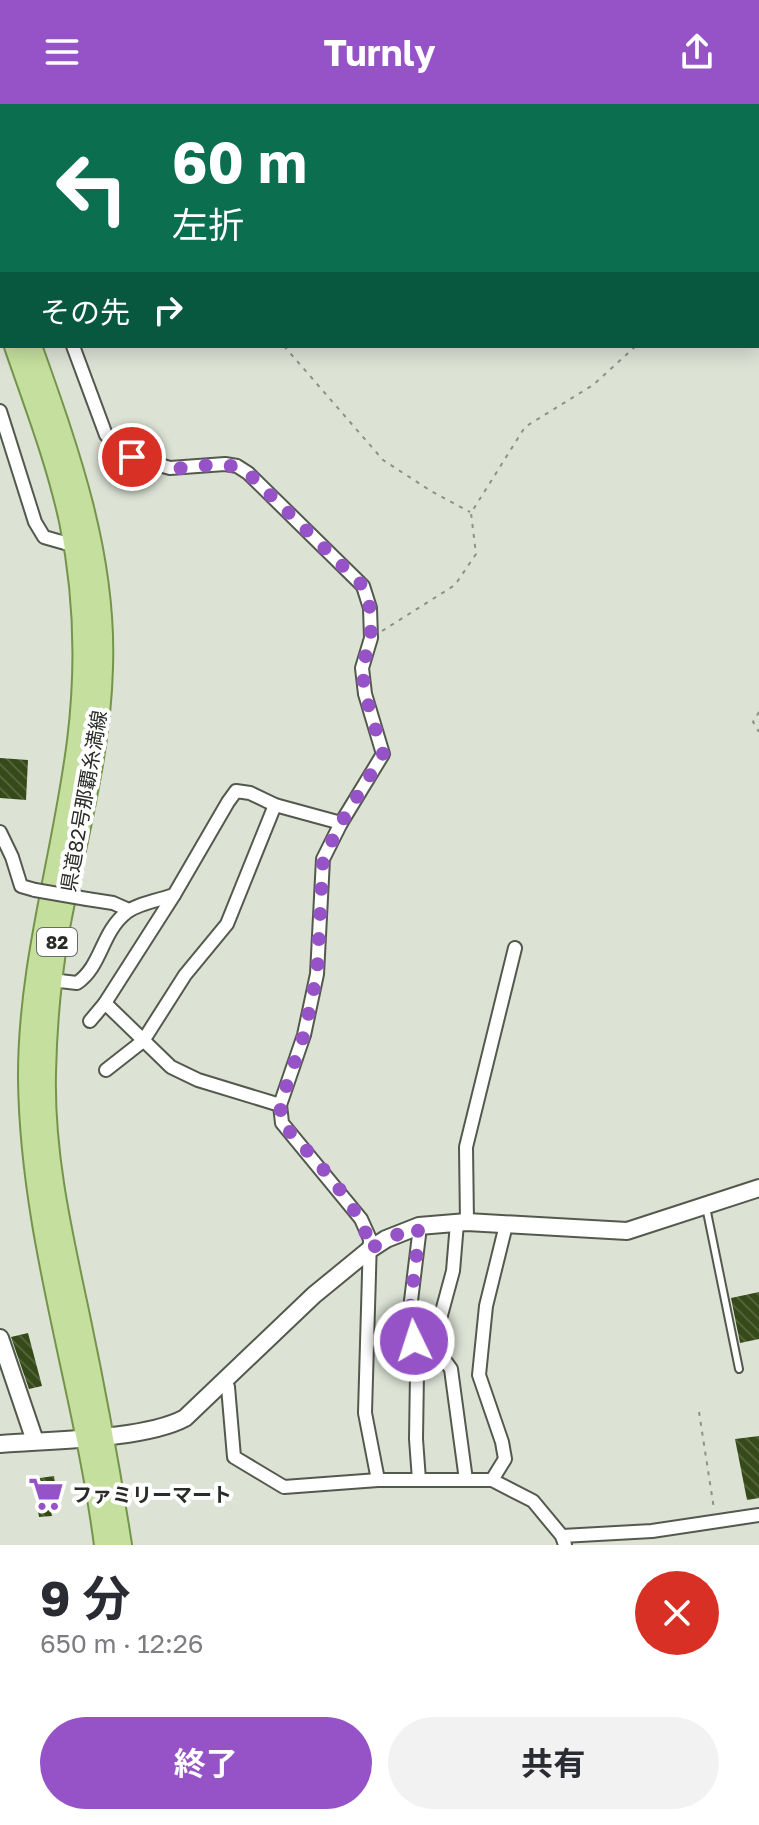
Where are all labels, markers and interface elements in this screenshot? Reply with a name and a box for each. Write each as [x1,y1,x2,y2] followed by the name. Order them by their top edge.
[40,30,84,74] icon: menu
[675,30,719,74] icon: share
[323,31,436,74] text: Turnly
[172,128,307,195] text: 60 m
[40,136,144,240] icon: left
[172,203,244,246] text: 左折
[146,288,190,332] icon: right
[40,294,130,330] text: その先
[98,423,166,491] pin
[110,435,154,479] icon: arrive
[55,708,111,894] street label: 県道82号那覇糸満線
[37,928,77,956] road number: 82
[372,1299,456,1383] position arrow
[27,1475,65,1513] supermarket icon: ファミリーマート
[72,1482,232,1506] place label: ファミリーマート
[40,1569,130,1627] text: 9 分
[635,1571,719,1655] button: close
[40,1628,204,1659] text: 650 m · 12:26
[40,1717,372,1809] button: 終了
[388,1717,719,1809] button: 共有

